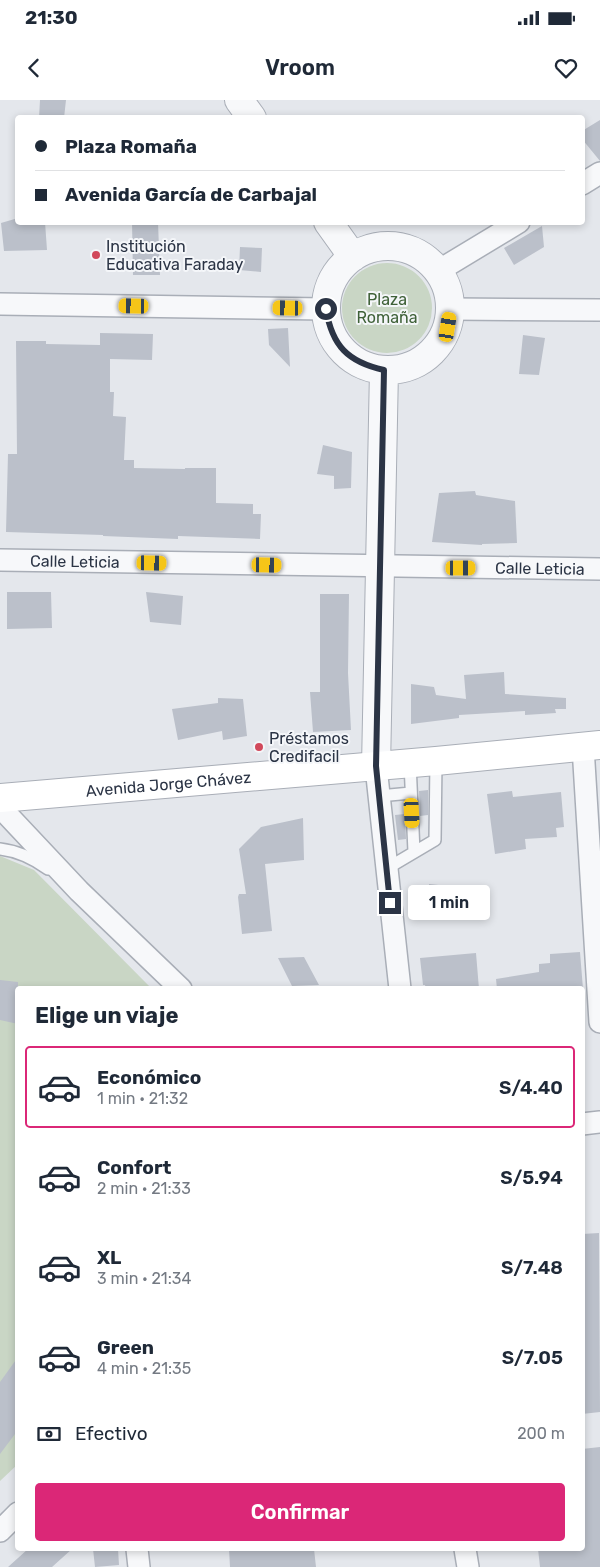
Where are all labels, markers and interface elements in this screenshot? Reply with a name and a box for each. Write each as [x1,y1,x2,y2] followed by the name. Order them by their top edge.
[25,6,78,29] text: 21:30
[20,54,48,82] icon: back
[265,54,335,81] text: Vroom
[552,54,580,82] icon: heart
[65,135,197,158] text: Plaza Romaña
[65,183,317,206] text: Avenida García de Carbajal
[106,237,243,274] place label: Institución Educativa Faraday
[90,249,102,261] marker: Institución Educativa Faraday
[356,290,418,327] park label: Plaza Romaña
[118,298,149,314] car
[315,298,337,320] route start
[272,300,303,316] car
[438,311,457,343] car
[30,551,120,572] street label: Calle Leticia
[136,555,167,571] car
[251,557,282,573] car
[495,558,585,579] street label: Calle Leticia
[446,561,476,576] car
[269,729,349,766] place label: Préstamos Credifacil
[253,741,265,753] marker: Préstamos Credifacil
[85,768,252,801] street label: Avenida Jorge Chávez
[403,798,420,828] car
[408,886,490,920] callout: 1 min
[379,892,401,914] route end
[429,893,469,912] text: 1 min
[35,1002,179,1029] text: Elige un viaje
[37,1065,82,1110] icon: car
[97,1066,201,1089] text: Económico
[499,1076,563,1099] text: S/4.40
[97,1089,188,1108] text: 1 min · 21:32
[37,1155,82,1200] icon: car
[97,1156,171,1179] text: Confort
[500,1166,563,1189] text: S/5.94
[97,1179,191,1198] text: 2 min · 21:33
[37,1245,82,1290] icon: car
[97,1246,121,1269] text: XL
[501,1256,563,1279] text: S/7.48
[97,1269,191,1288] text: 3 min · 21:34
[37,1335,82,1380] icon: car
[97,1336,154,1359] text: Green
[502,1346,563,1369] text: S/7.05
[97,1359,191,1378] text: 4 min · 21:35
[35,1420,63,1448] icon: cash
[75,1422,148,1445] text: Efectivo
[517,1424,565,1443] text: 200 m
[35,1483,565,1541] button: Confirmar

